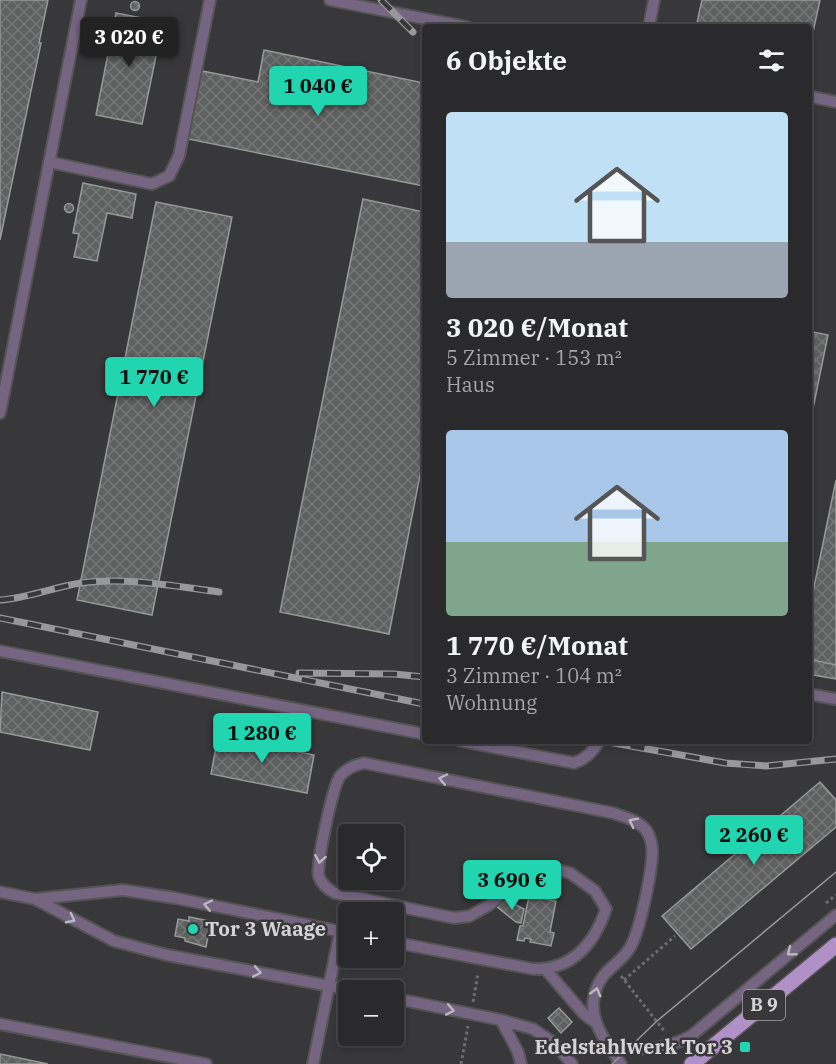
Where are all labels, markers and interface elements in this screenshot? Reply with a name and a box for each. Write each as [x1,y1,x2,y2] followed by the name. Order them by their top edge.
[74,17,184,68] pin: 3 020 €
[94,23,164,50] text: 3 020 €
[446,43,567,77] text: 6 Objekte
[755,44,788,77] icon: filters
[263,66,373,117] pin: 1 040 €
[283,72,353,99] text: 1 040 €
[563,151,671,259] icon: home
[446,310,628,344] text: 3 020 €/Monat
[446,344,622,371] text: 5 Zimmer · 153 m²
[99,357,209,408] pin: 1 770 €
[119,363,189,390] text: 1 770 €
[446,371,495,398] text: Haus
[563,469,671,577] icon: home
[446,628,628,662] text: 1 770 €/Monat
[446,662,622,689] text: 3 Zimmer · 104 m²
[446,689,537,716] text: Wohnung
[207,713,317,764] pin: 1 280 €
[227,719,297,746] text: 1 280 €
[438,773,448,786] one-way arrow
[699,815,809,866] pin: 2 260 €
[628,817,639,829] one-way arrow
[719,821,789,848] text: 2 260 €
[338,824,404,1046] map controls
[338,824,404,890] button: locate
[315,855,327,864] one-way arrow
[457,860,567,911] pin: 3 690 €
[477,866,547,893] text: 3 690 €
[204,899,214,912] one-way arrow
[338,902,404,968] button: +
[65,912,76,923] one-way arrow
[205,915,326,942] place label: Tor 3 Waage
[186,922,200,936] marker: Tor 3 Waage
[787,945,798,956] one-way arrow
[252,965,262,978] one-way arrow
[338,980,404,1046] button: −
[589,987,602,997] one-way arrow
[743,990,785,1020] road number: B 9
[445,1003,455,1016] one-way arrow
[535,1033,733,1060] place label: Edelstahlwerk Tor 3
[738,1040,752,1054] marker: Edelstahlwerk Tor 3

